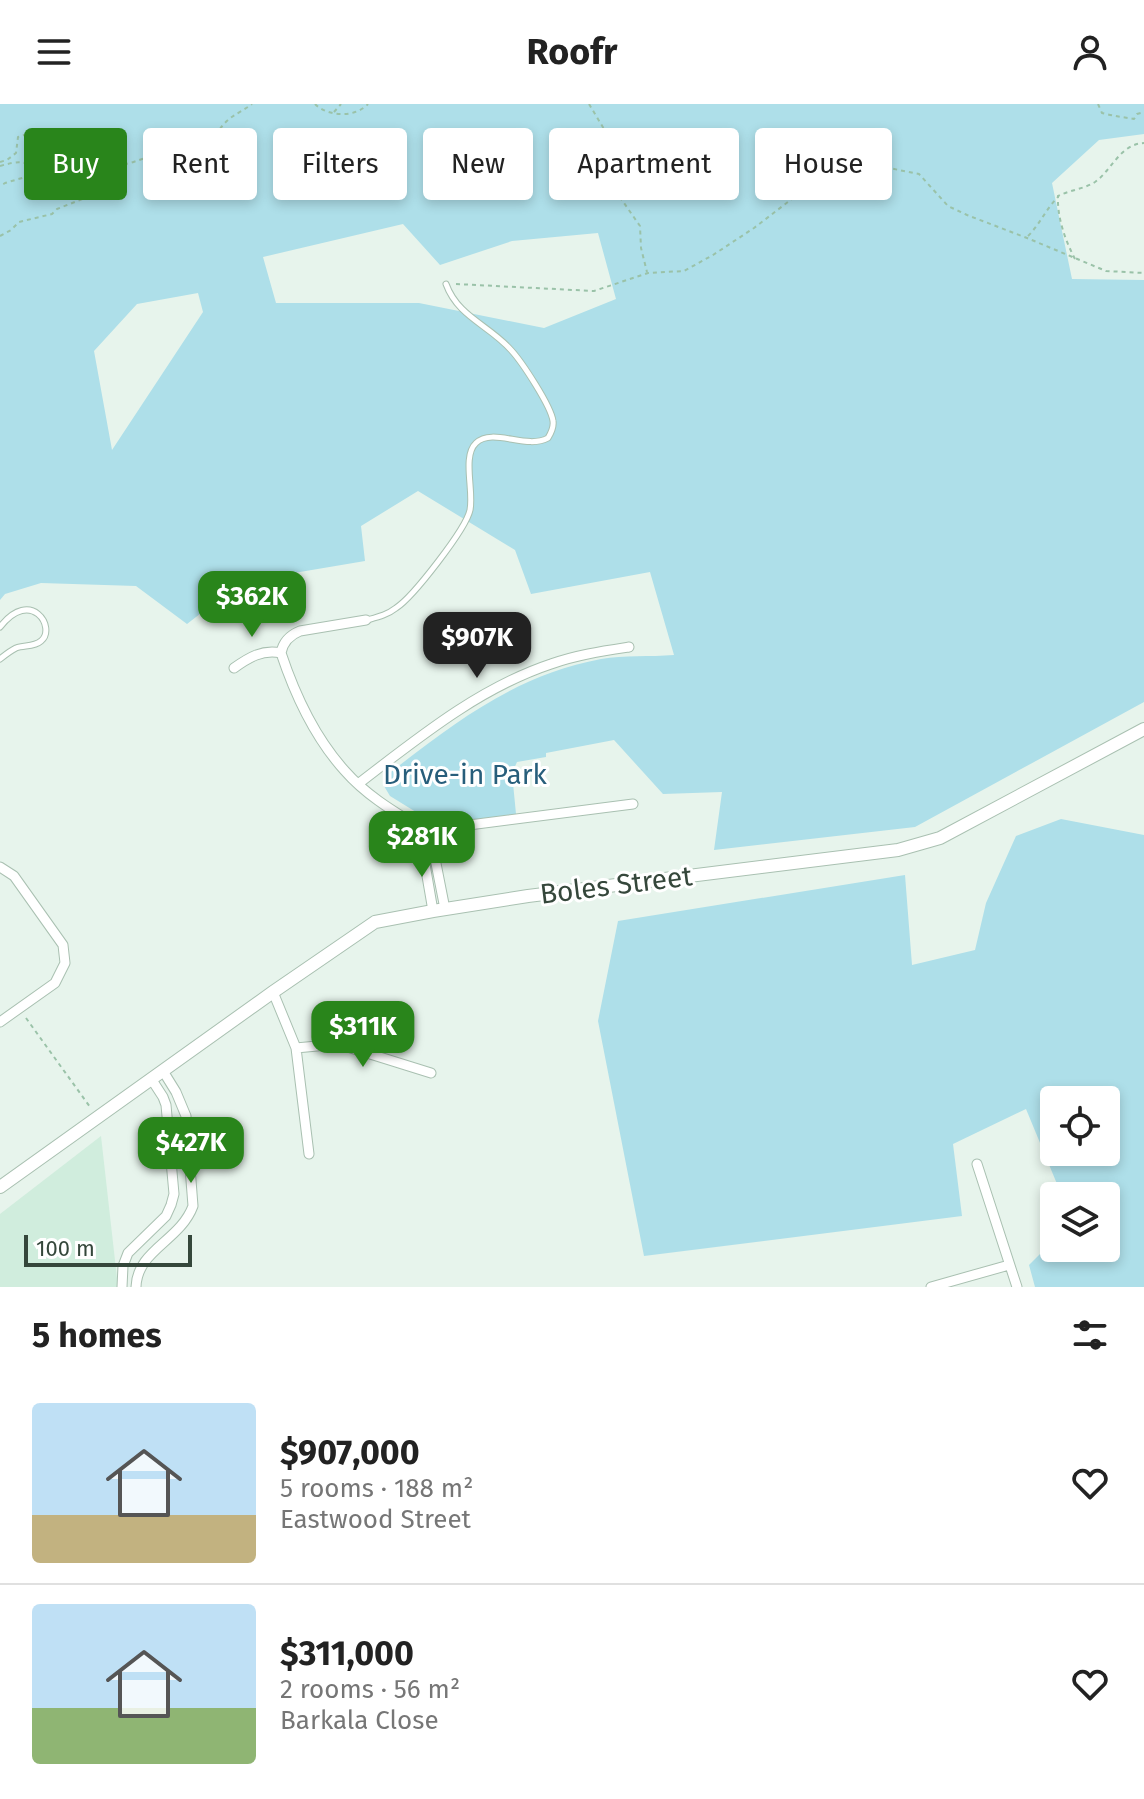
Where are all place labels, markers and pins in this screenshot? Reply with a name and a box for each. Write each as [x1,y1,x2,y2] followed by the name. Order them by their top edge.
[196,571,308,639] pin: $362K
[421,612,533,680] pin: $907K
[366,811,478,879] pin: $281K
[307,1001,419,1069] pin: $311K
[135,1117,247,1185] pin: $427K

